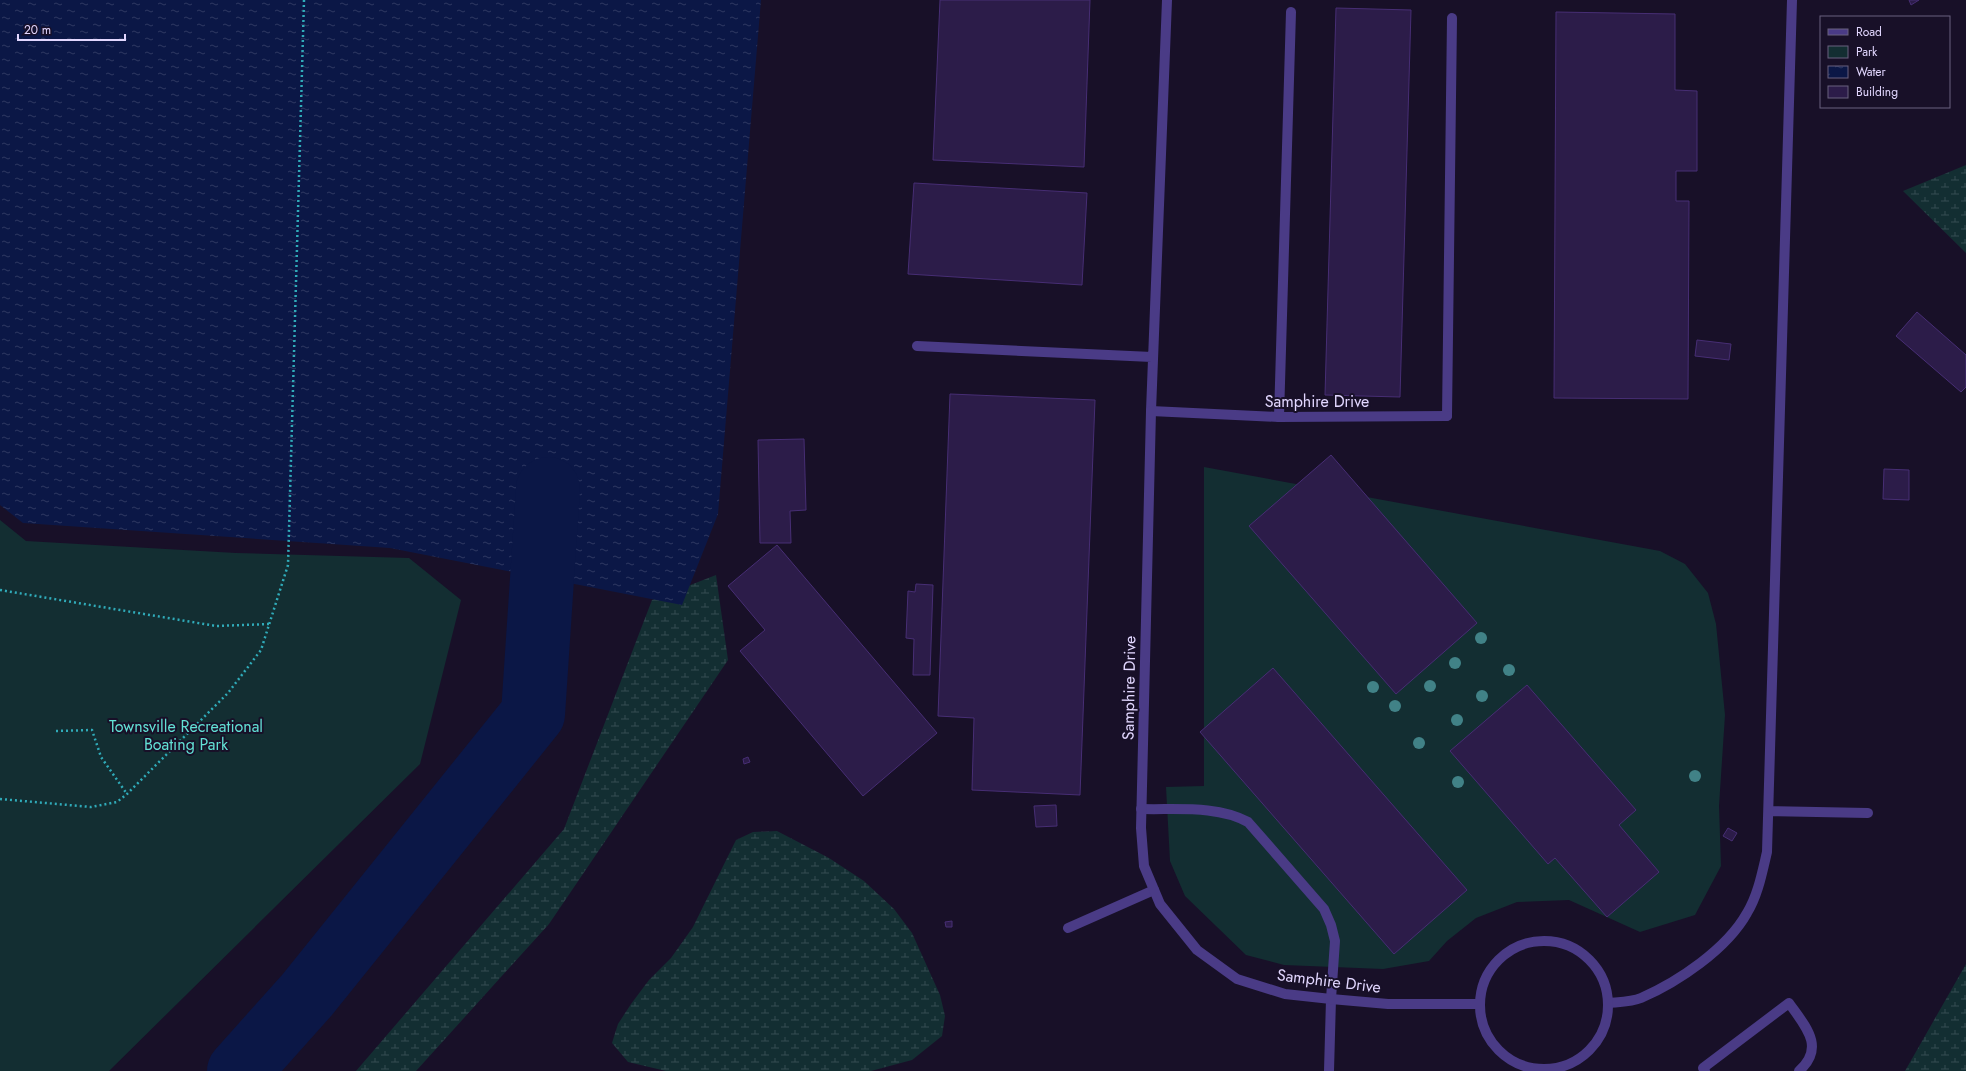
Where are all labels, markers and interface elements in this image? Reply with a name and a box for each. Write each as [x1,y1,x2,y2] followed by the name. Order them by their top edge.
[18,16,125,42] scale bar
[1820,16,1950,108] legend
[24,21,51,39] text: 20 m
[1856,23,1882,41] text: Road
[1856,43,1878,61] text: Park
[1856,63,1887,81] text: Water
[1856,83,1898,101] text: Building
[1265,390,1369,413] street label: Samphire Drive
[1117,636,1141,740] street label: Samphire Drive
[109,715,263,756] park label: Townsville Recreational Boating Park
[1276,963,1382,999] street label: Samphire Drive

